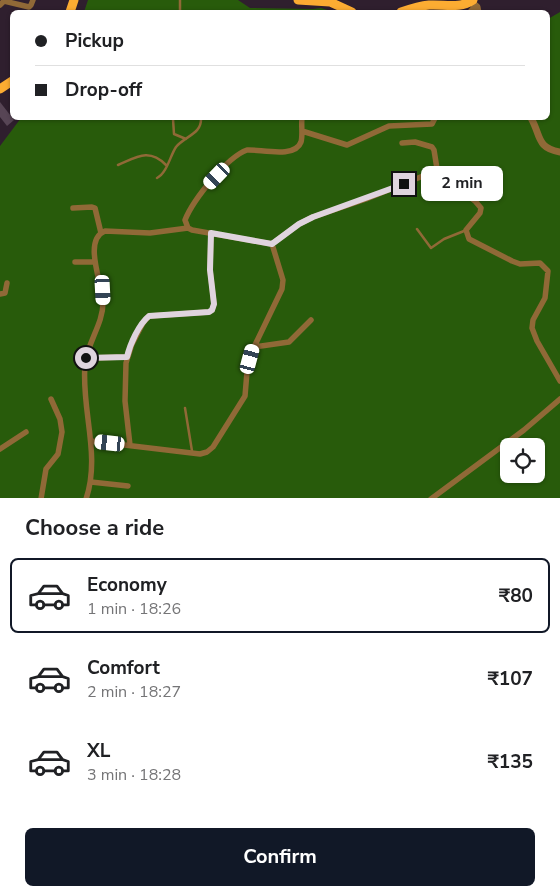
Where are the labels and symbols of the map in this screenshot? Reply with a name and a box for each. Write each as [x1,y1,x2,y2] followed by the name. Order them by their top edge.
[201,160,232,192] car
[422,166,504,202] callout: 2 min
[393,173,415,195] route end
[94,275,111,305] car
[238,343,261,375] car
[75,347,97,369] route start
[94,434,125,452] car

